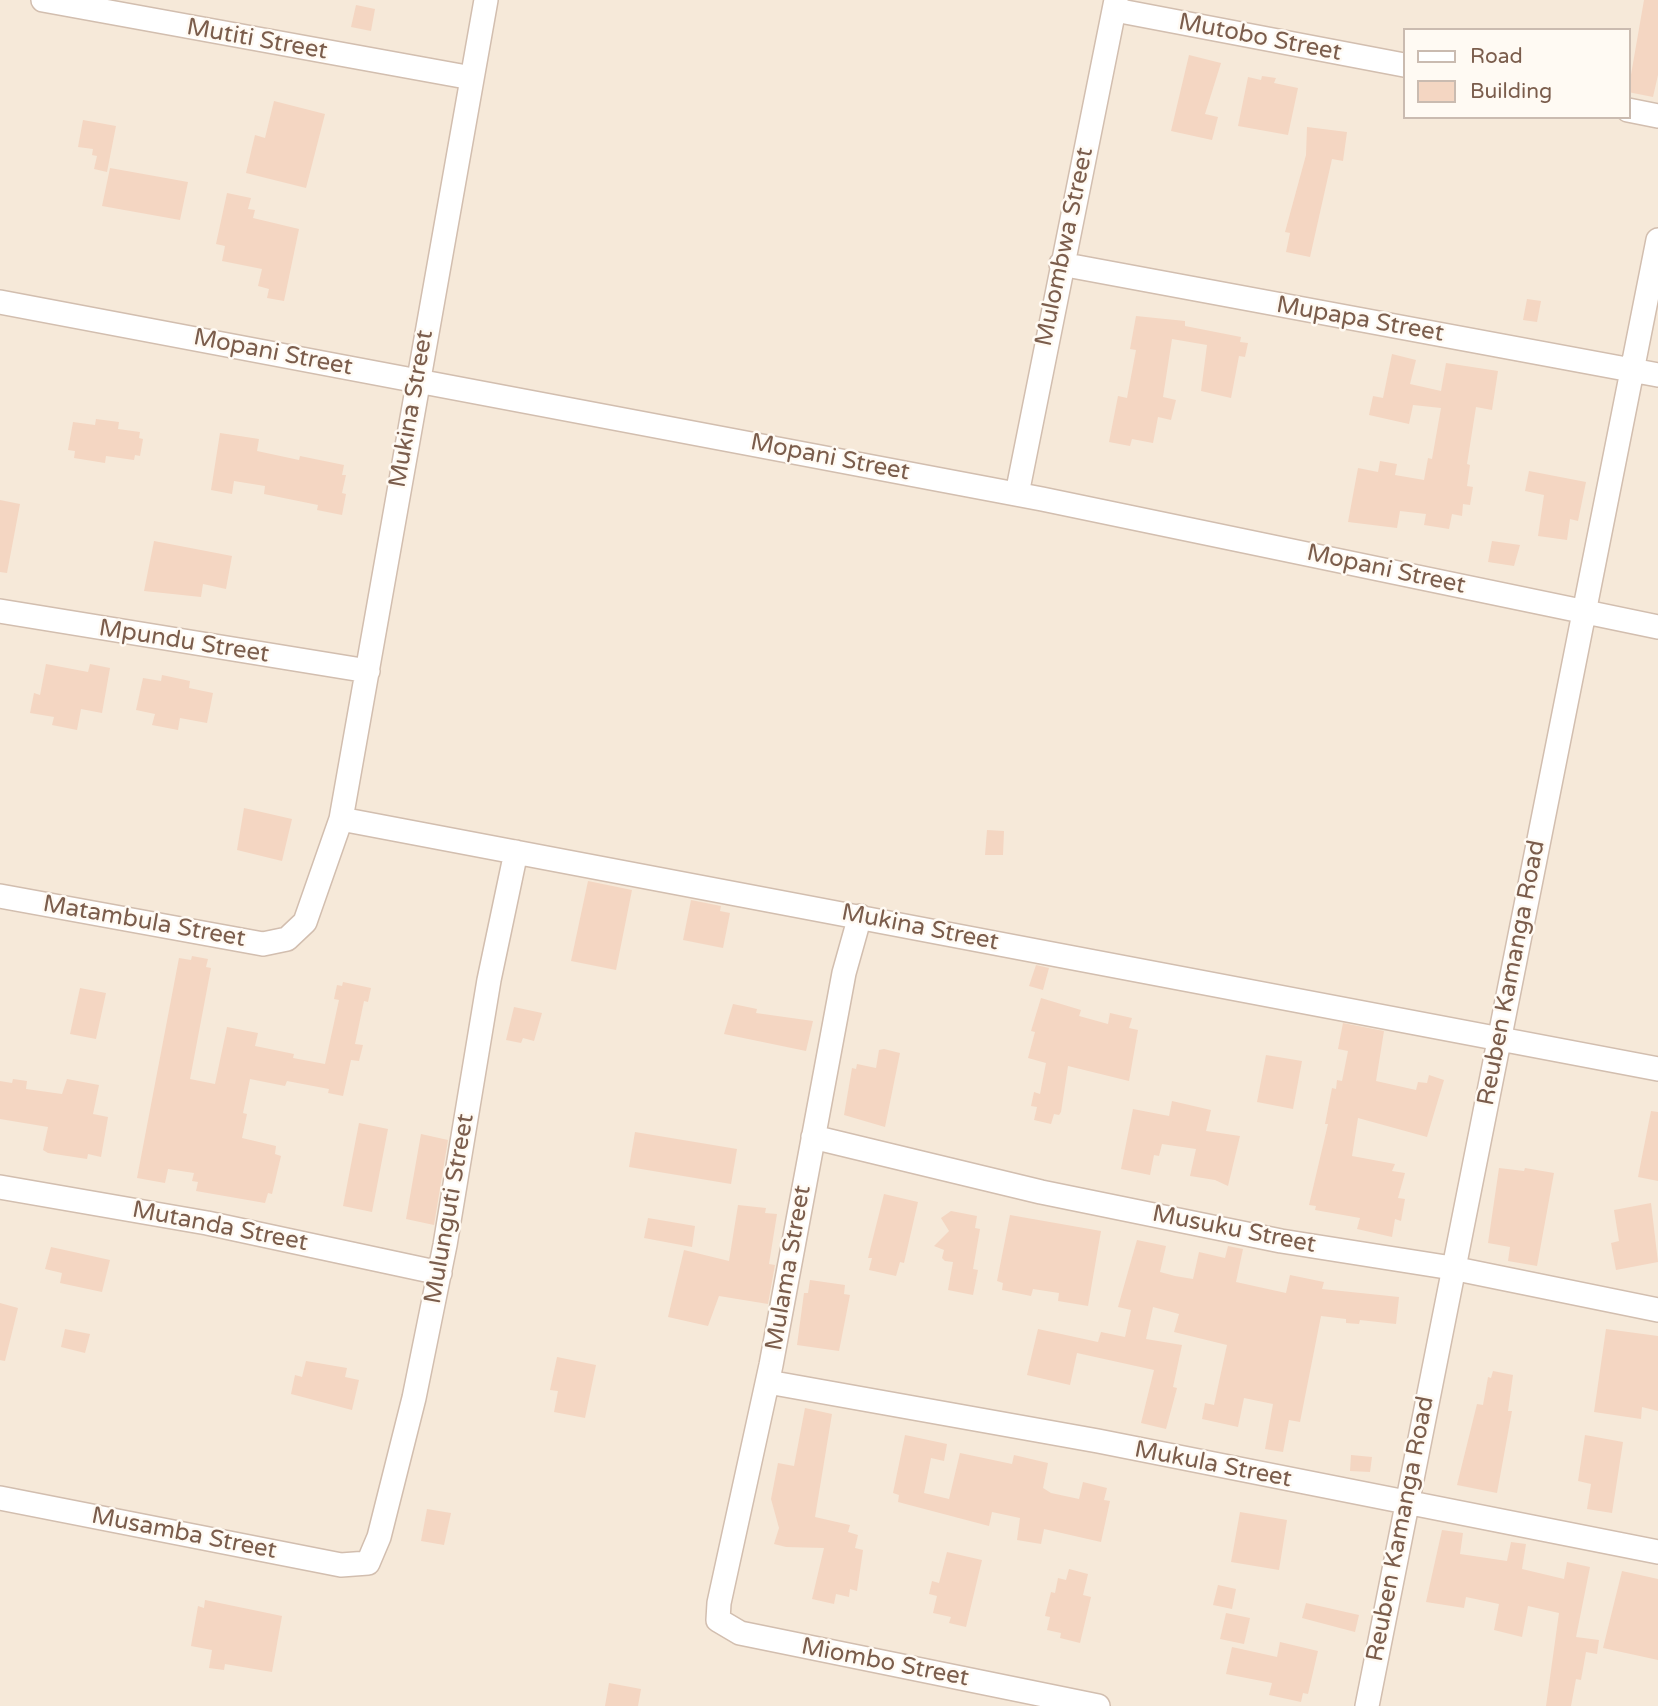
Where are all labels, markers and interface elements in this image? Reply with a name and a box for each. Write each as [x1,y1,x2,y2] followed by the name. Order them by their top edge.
[1176,8,1344,68] street label: Mutobo Street
[184,13,330,67] street label: Mutiti Street
[1402,28,1630,119] legend
[1470,44,1523,69] text: Road
[1470,79,1552,104] text: Building
[1030,145,1100,349] street label: Mulombwa Street
[1274,291,1446,349] street label: Mupapa Street
[191,323,355,383] street label: Mopani Street
[384,328,440,490] street label: Mukina Street
[748,428,912,488] street label: Mopani Street
[1304,539,1468,601] street label: Mopani Street
[97,614,271,670] street label: Mpundu Street
[1472,838,1552,1108] street label: Reuben Kamanga Road
[40,890,248,954] street label: Matambula Street
[839,899,1001,957] street label: Mukina Street
[419,1112,481,1306] street label: Mulunguti Street
[760,1183,818,1353] street label: Mulama Street
[130,1196,310,1258] street label: Mutanda Street
[1150,1200,1318,1260] street label: Musuku Street
[1361,1394,1441,1664] street label: Reuben Kamanga Road
[1132,1436,1294,1494] street label: Mukula Street
[89,1502,279,1566] street label: Musamba Street
[799,1633,971,1693] street label: Miombo Street

